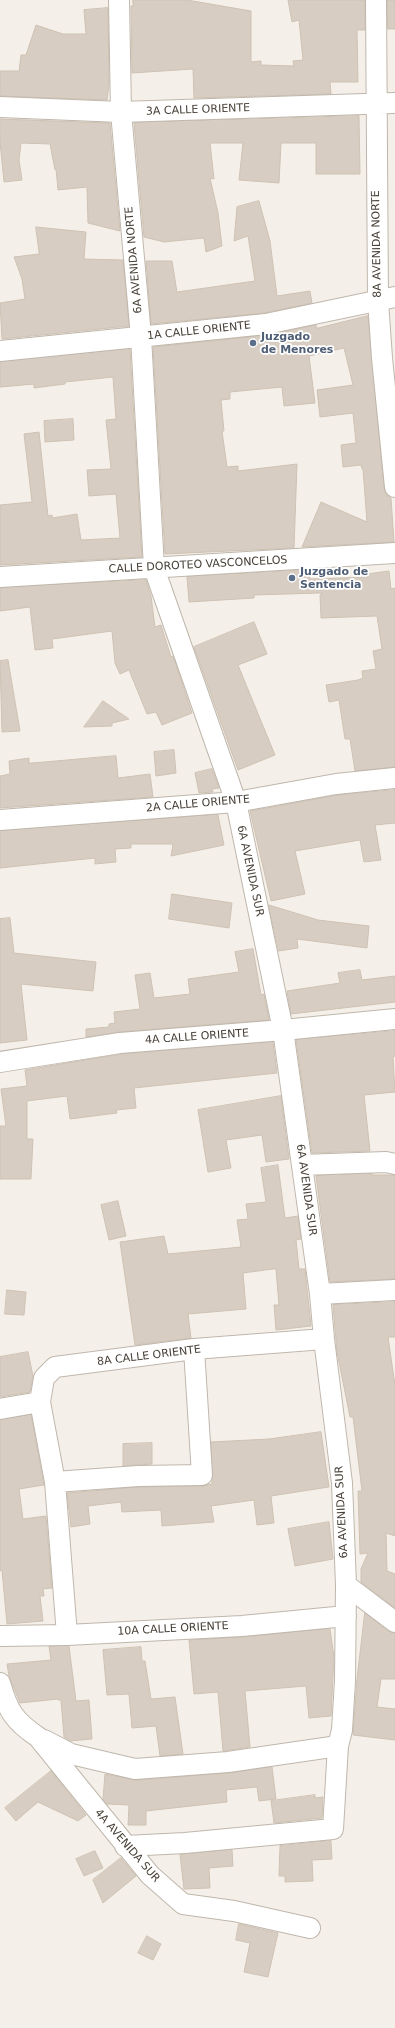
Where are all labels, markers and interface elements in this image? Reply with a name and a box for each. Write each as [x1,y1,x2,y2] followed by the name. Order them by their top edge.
[146,102,250,118] street label: 3A CALLE ORIENTE
[369,190,385,298] street label: 8A AVENIDA NORTE
[123,206,145,314] street label: 6A AVENIDA NORTE
[146,319,252,343] street label: 1A CALLE ORIENTE
[261,330,333,356] place label: Juzgado de Menores
[248,338,258,348] marker: Juzgado de Menores
[108,554,288,576] street label: CALLE DOROTEO VASCONCELOS
[300,565,368,591] place label: Juzgado de Sentencia
[287,573,297,583] marker: Juzgado de Sentencia
[145,793,251,815] street label: 2A CALLE ORIENTE
[234,824,266,918] street label: 6A AVENIDA SUR
[145,1027,249,1047] street label: 4A CALLE ORIENTE
[293,1143,319,1237] street label: 6A AVENIDA SUR
[96,1343,202,1369] street label: 8A CALLE ORIENTE
[333,1465,351,1559] street label: 6A AVENIDA SUR
[117,1619,229,1639] street label: 10A CALLE ORIENTE
[92,1807,162,1885] street label: 4A AVENIDA SUR

